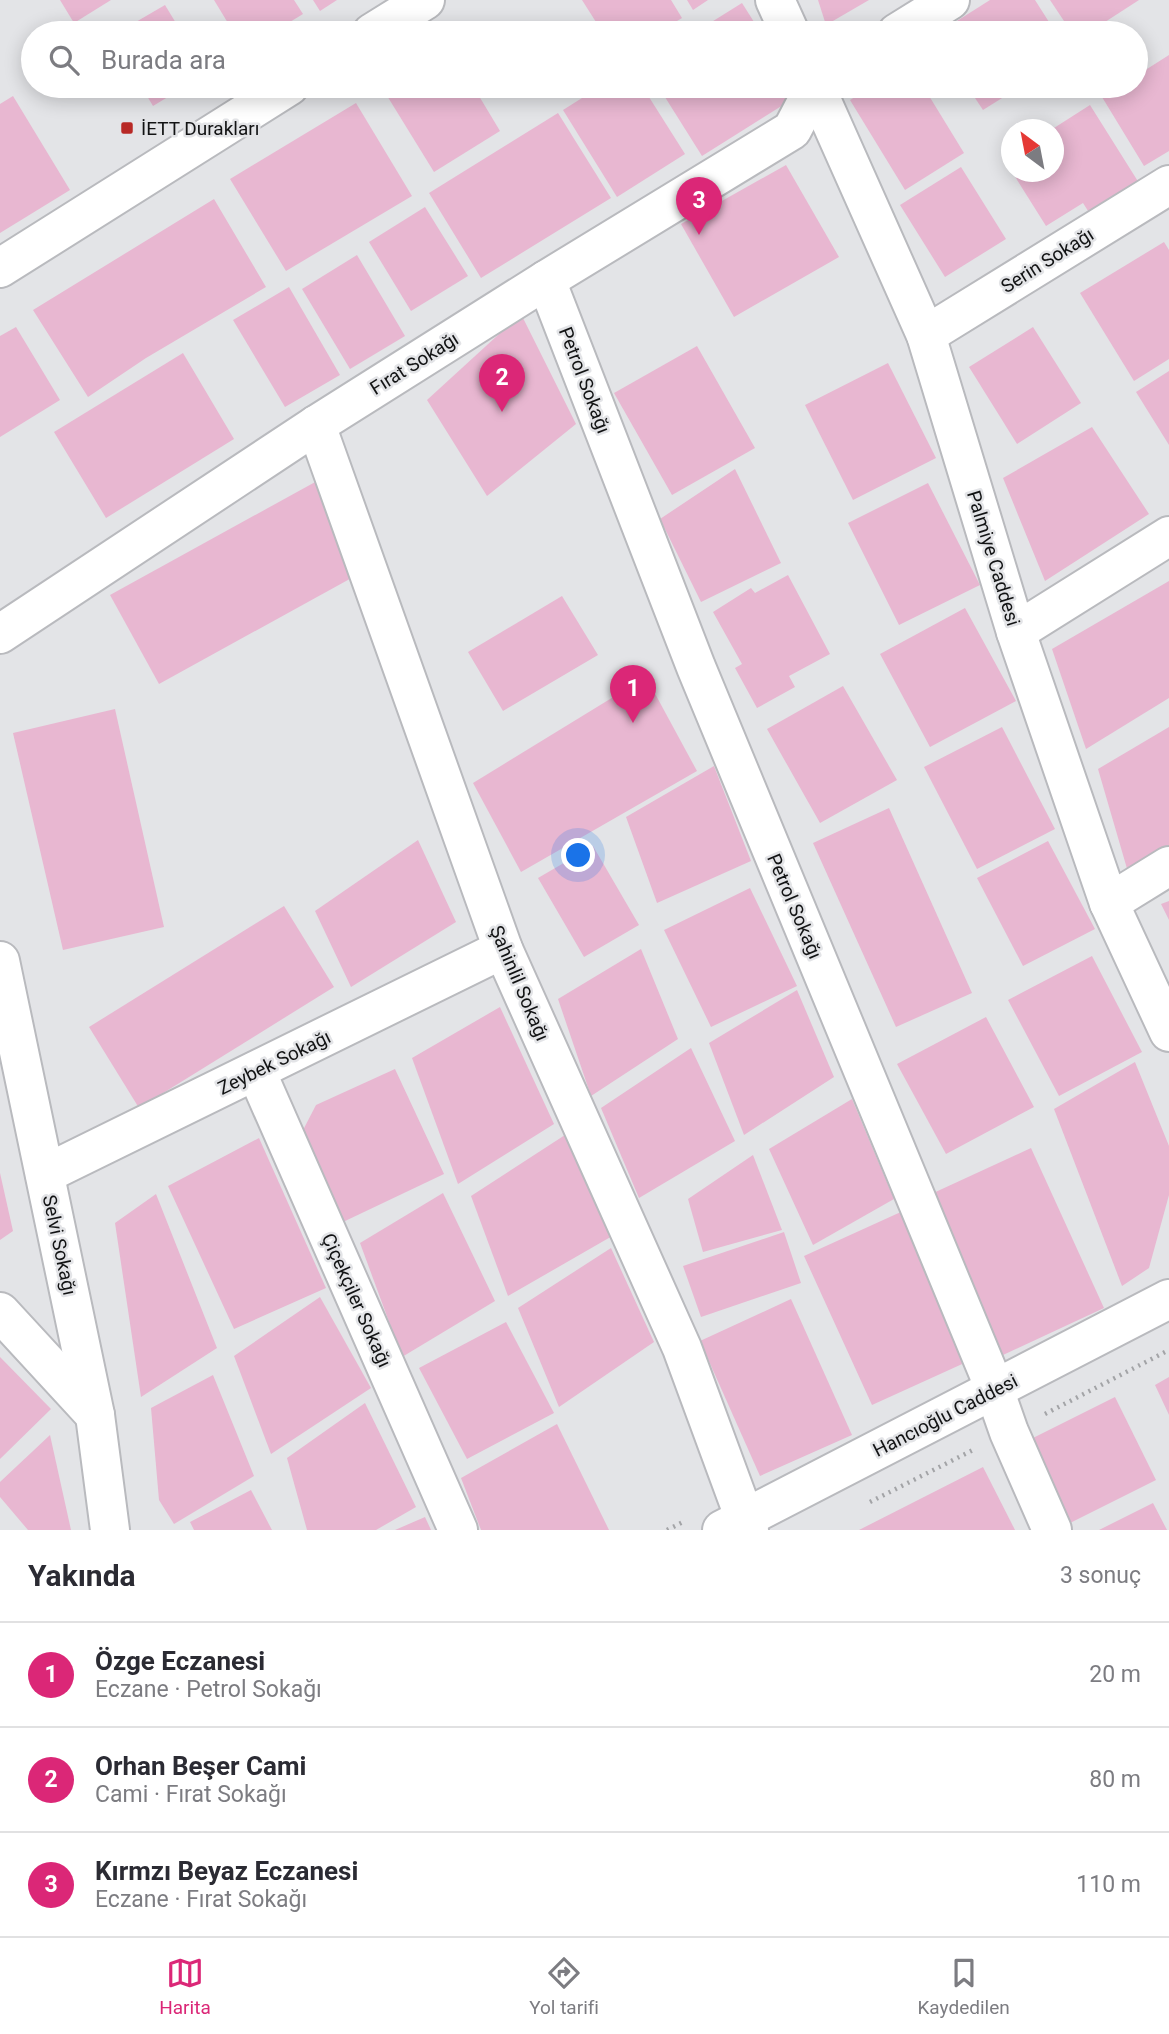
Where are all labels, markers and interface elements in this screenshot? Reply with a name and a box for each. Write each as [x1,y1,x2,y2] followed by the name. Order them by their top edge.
[21,21,1148,98] search box
[45,41,83,79] icon: search
[101,45,226,75] text: Burada ara
[141,117,259,140] place label: İETT Durakları
[1001,119,1064,182] north arrow
[119,120,135,136] marker: İETT Durakları
[676,177,722,235] pin: 3
[997,223,1098,298] street label: Serin Sokağı
[554,324,615,437] street label: Petrol Sokağı
[366,327,463,400] street label: Fırat Sokağı
[479,354,525,412] pin: 2
[962,488,1025,629] street label: Palmiye Caddesi
[610,665,656,723] pin: 1
[561,838,595,872] your location
[762,850,827,962] street label: Petrol Sokağı
[485,922,554,1044] street label: Şahinlil Sokağı
[214,1025,334,1100] street label: Zeybek Sokağı
[38,1193,81,1297] street label: Selvi Sokağı
[317,1230,396,1371] street label: Çiçekçiler Sokağı
[869,1369,1021,1462] street label: Hancıoğlu Caddesi
[28,1558,136,1593] text: Yakında
[1060,1562,1141,1589] text: 3 sonuç
[95,1646,265,1676] text: Özge Eczanesi
[44,1661,58,1688] text: 1
[1089,1661,1141,1688] text: 20 m
[95,1676,322,1703] text: Eczane · Petrol Sokağı
[95,1751,306,1781] text: Orhan Beşer Cami
[44,1766,58,1793] text: 2
[1089,1766,1141,1793] text: 80 m
[95,1781,287,1808] text: Cami · Fırat Sokağı
[95,1856,358,1886] text: Kırmzı Beyaz Eczanesi
[44,1871,58,1898] text: 3
[1076,1871,1141,1898] text: 110 m
[95,1886,307,1913] text: Eczane · Fırat Sokağı
[159,1954,211,2019] tab: Harita
[529,1954,599,2019] tab: Yol tarifi
[917,1954,1010,2019] tab: Kaydedilen

